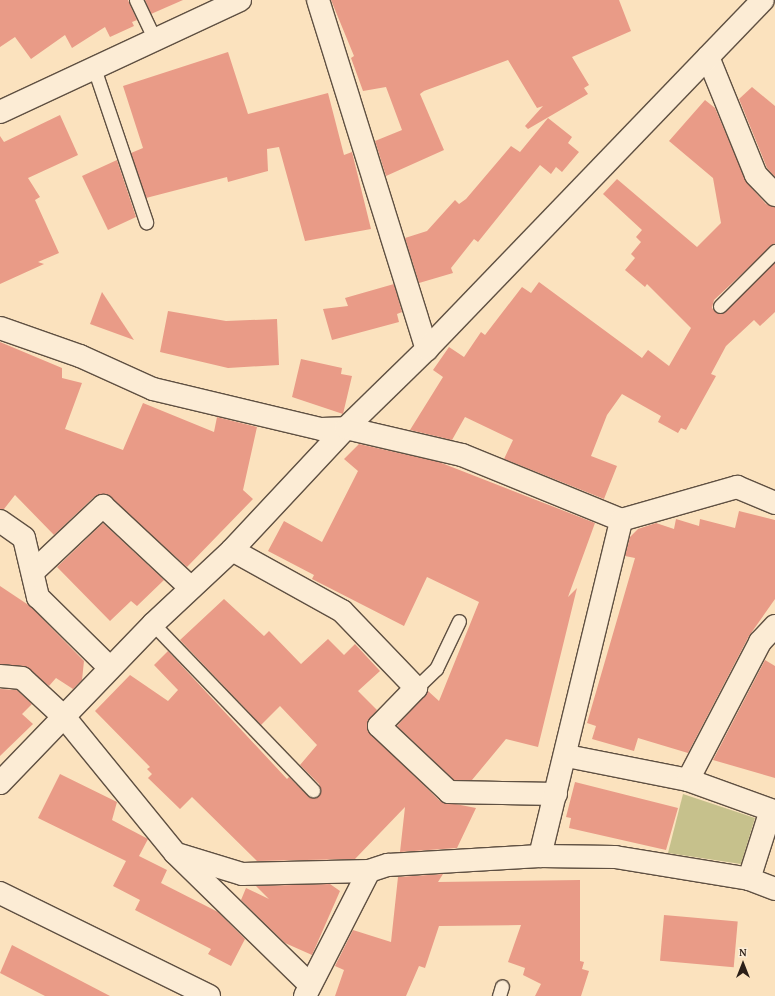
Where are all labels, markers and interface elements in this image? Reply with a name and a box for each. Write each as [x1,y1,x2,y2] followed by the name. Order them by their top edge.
[723,944,763,984] north arrow
[739,944,747,960] text: N

